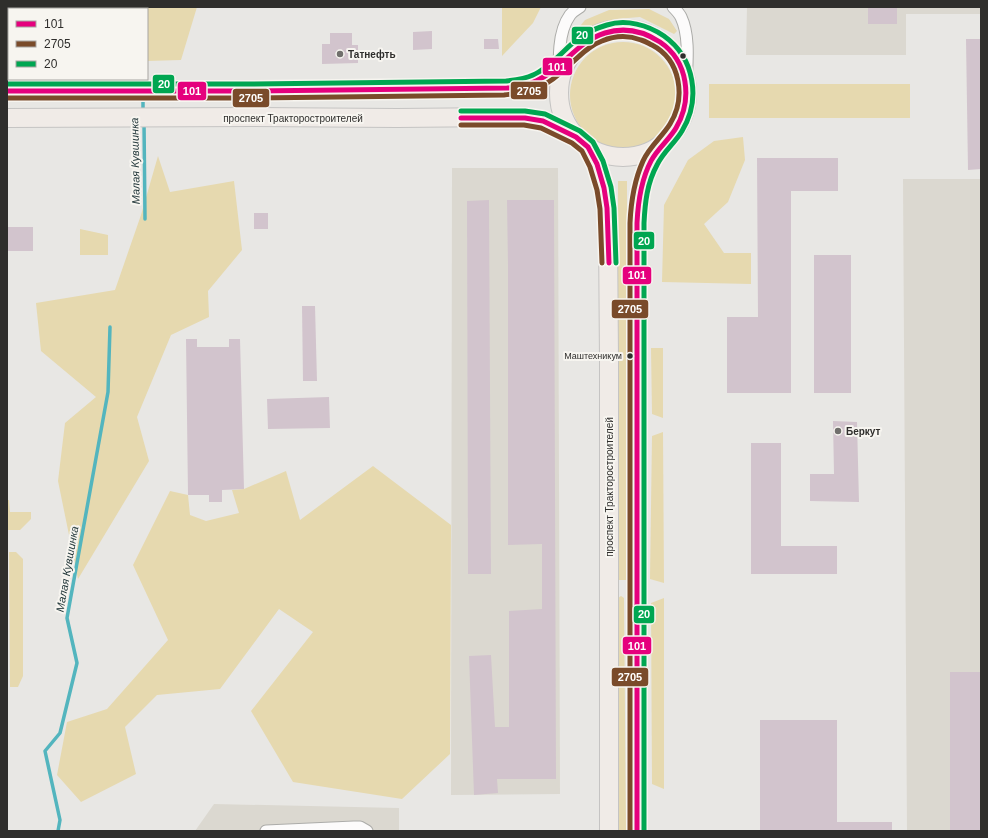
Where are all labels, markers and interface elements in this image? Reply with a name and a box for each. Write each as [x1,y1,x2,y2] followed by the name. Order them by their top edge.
[8,8,148,80] legend
[44,17,64,31] text: 101
[571,26,594,45] line badge: 20
[576,29,588,41] text: 20
[44,37,71,51] text: 2705
[335,49,345,59] marker: Татнефть
[348,49,396,60] place label: Татнефть
[678,51,688,61] unlabelled marker
[44,57,58,71] text: 20
[542,57,573,76] line badge: 101
[548,61,566,73] text: 101
[152,74,175,94] line badge: 20
[158,78,170,90] text: 20
[177,81,207,101] line badge: 101
[510,81,548,100] line badge: 2705
[183,85,201,97] text: 101
[517,85,541,97] text: 2705
[232,88,270,108] line badge: 2705
[239,92,263,104] text: 2705
[223,113,363,124] street label: проспект Тракторостроителей
[128,118,142,204] water label: Малая Кувшинка
[633,231,655,250] line badge: 20
[638,235,650,247] text: 20
[622,266,652,285] line badge: 101
[628,269,646,281] text: 101
[611,299,649,319] line badge: 2705
[618,303,642,315] text: 2705
[564,351,622,361] place label: Маштехникум
[625,351,635,361] marker: Маштехникум
[604,417,615,557] street label: проспект Тракторостроителей
[833,426,843,436] marker: Беркут
[846,426,881,437] place label: Беркут
[54,525,80,613] water label: Малая Кувшинка
[633,605,655,624] line badge: 20
[638,608,650,620] text: 20
[622,636,652,655] line badge: 101
[628,640,646,652] text: 101
[611,667,649,687] line badge: 2705
[618,671,642,683] text: 2705

